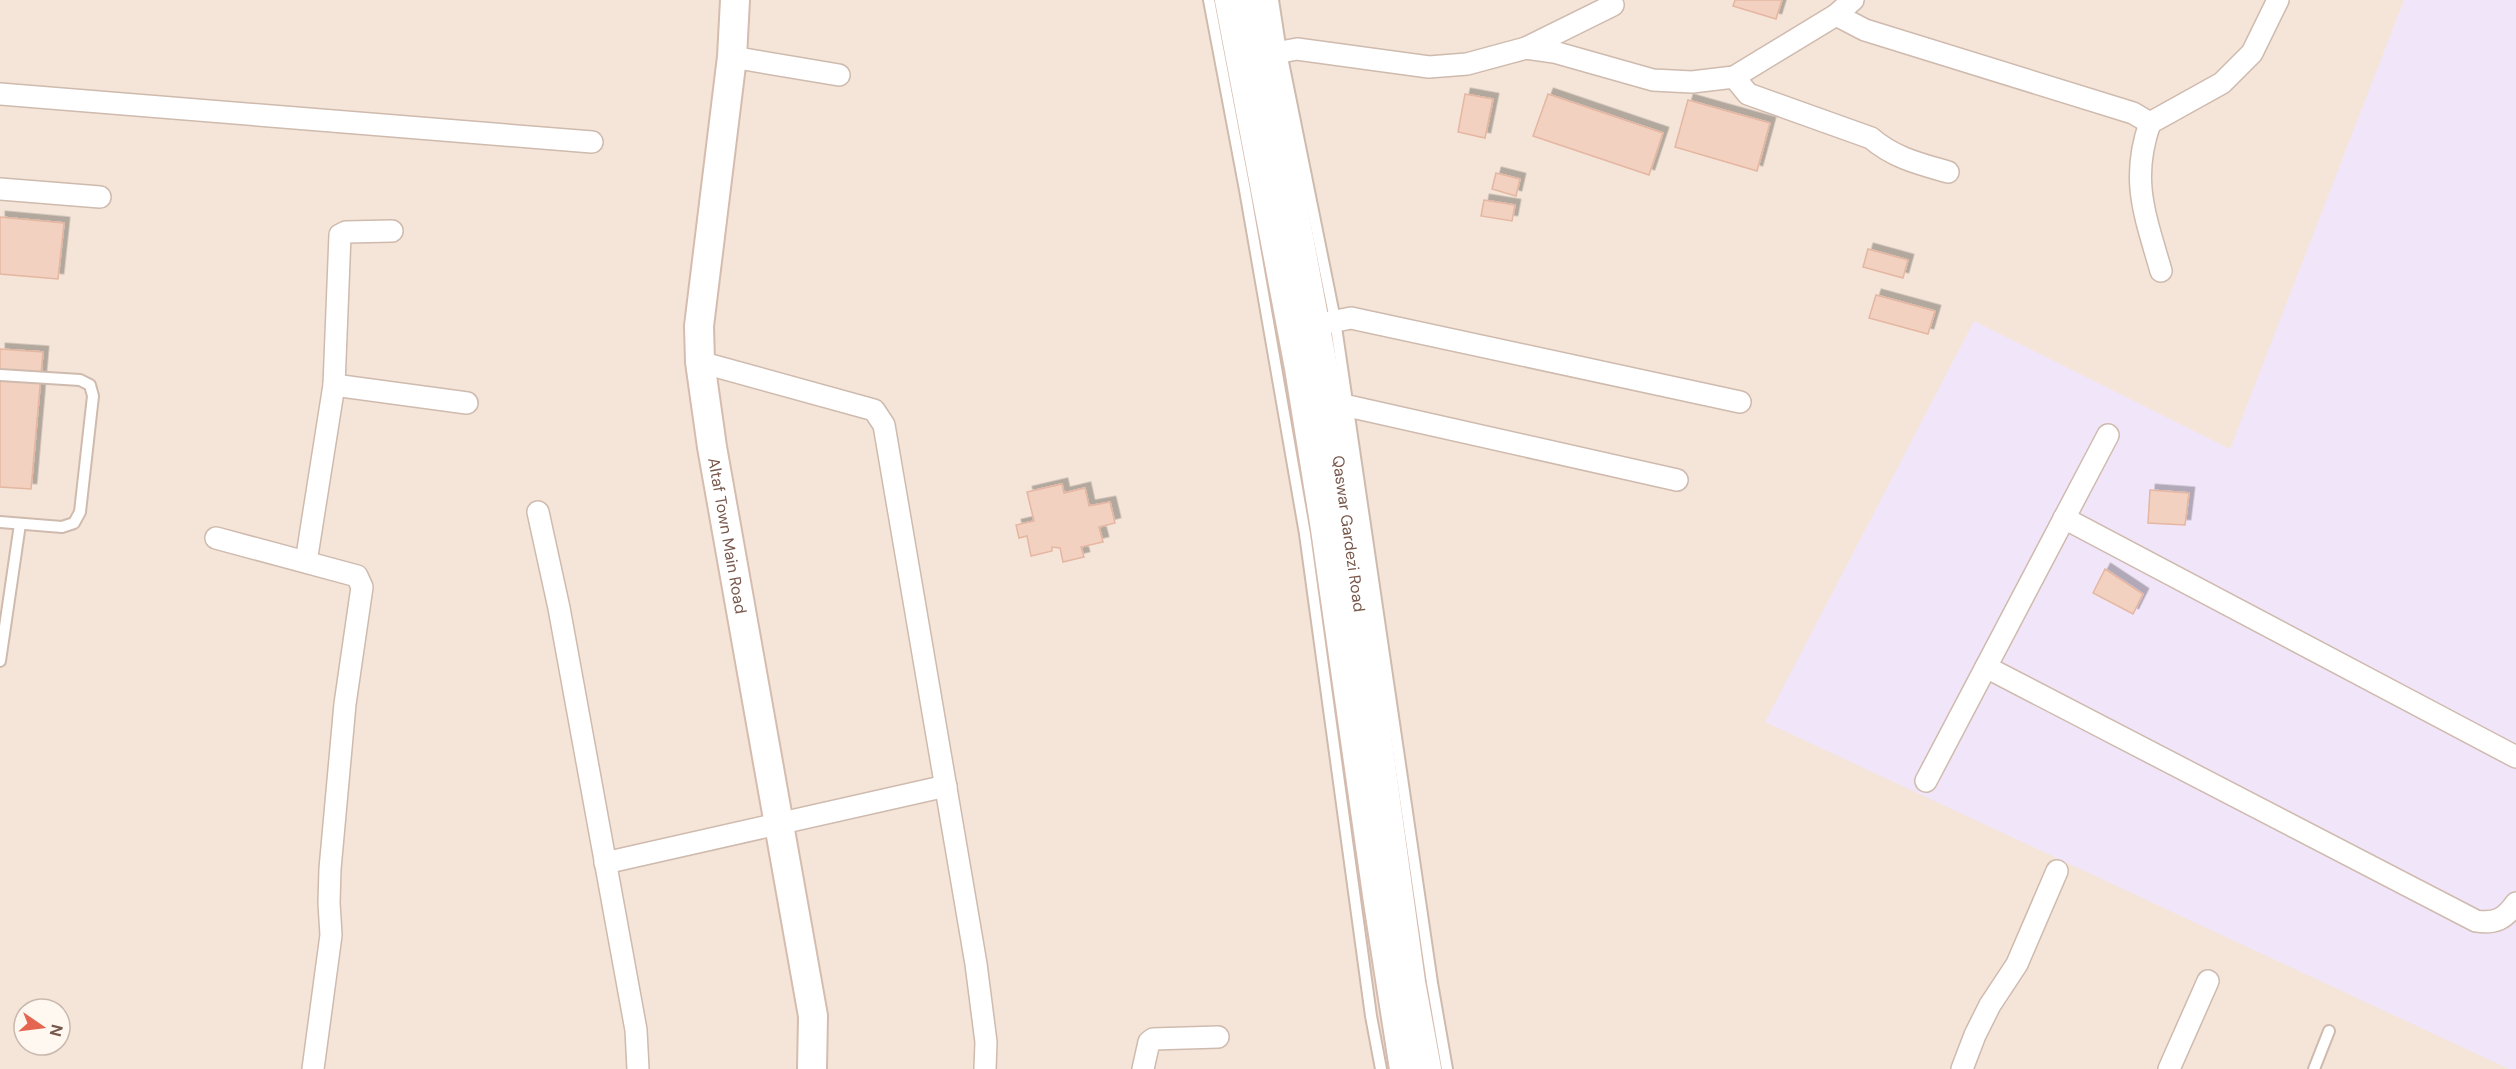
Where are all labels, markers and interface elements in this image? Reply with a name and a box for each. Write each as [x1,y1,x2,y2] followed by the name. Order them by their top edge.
[1327,454,1370,613] street label: Qaswar Gardezi Road
[703,456,751,615] street label: Altaf Town Main Road
[12,997,72,1057] north arrow
[44,1022,68,1039] text: N

